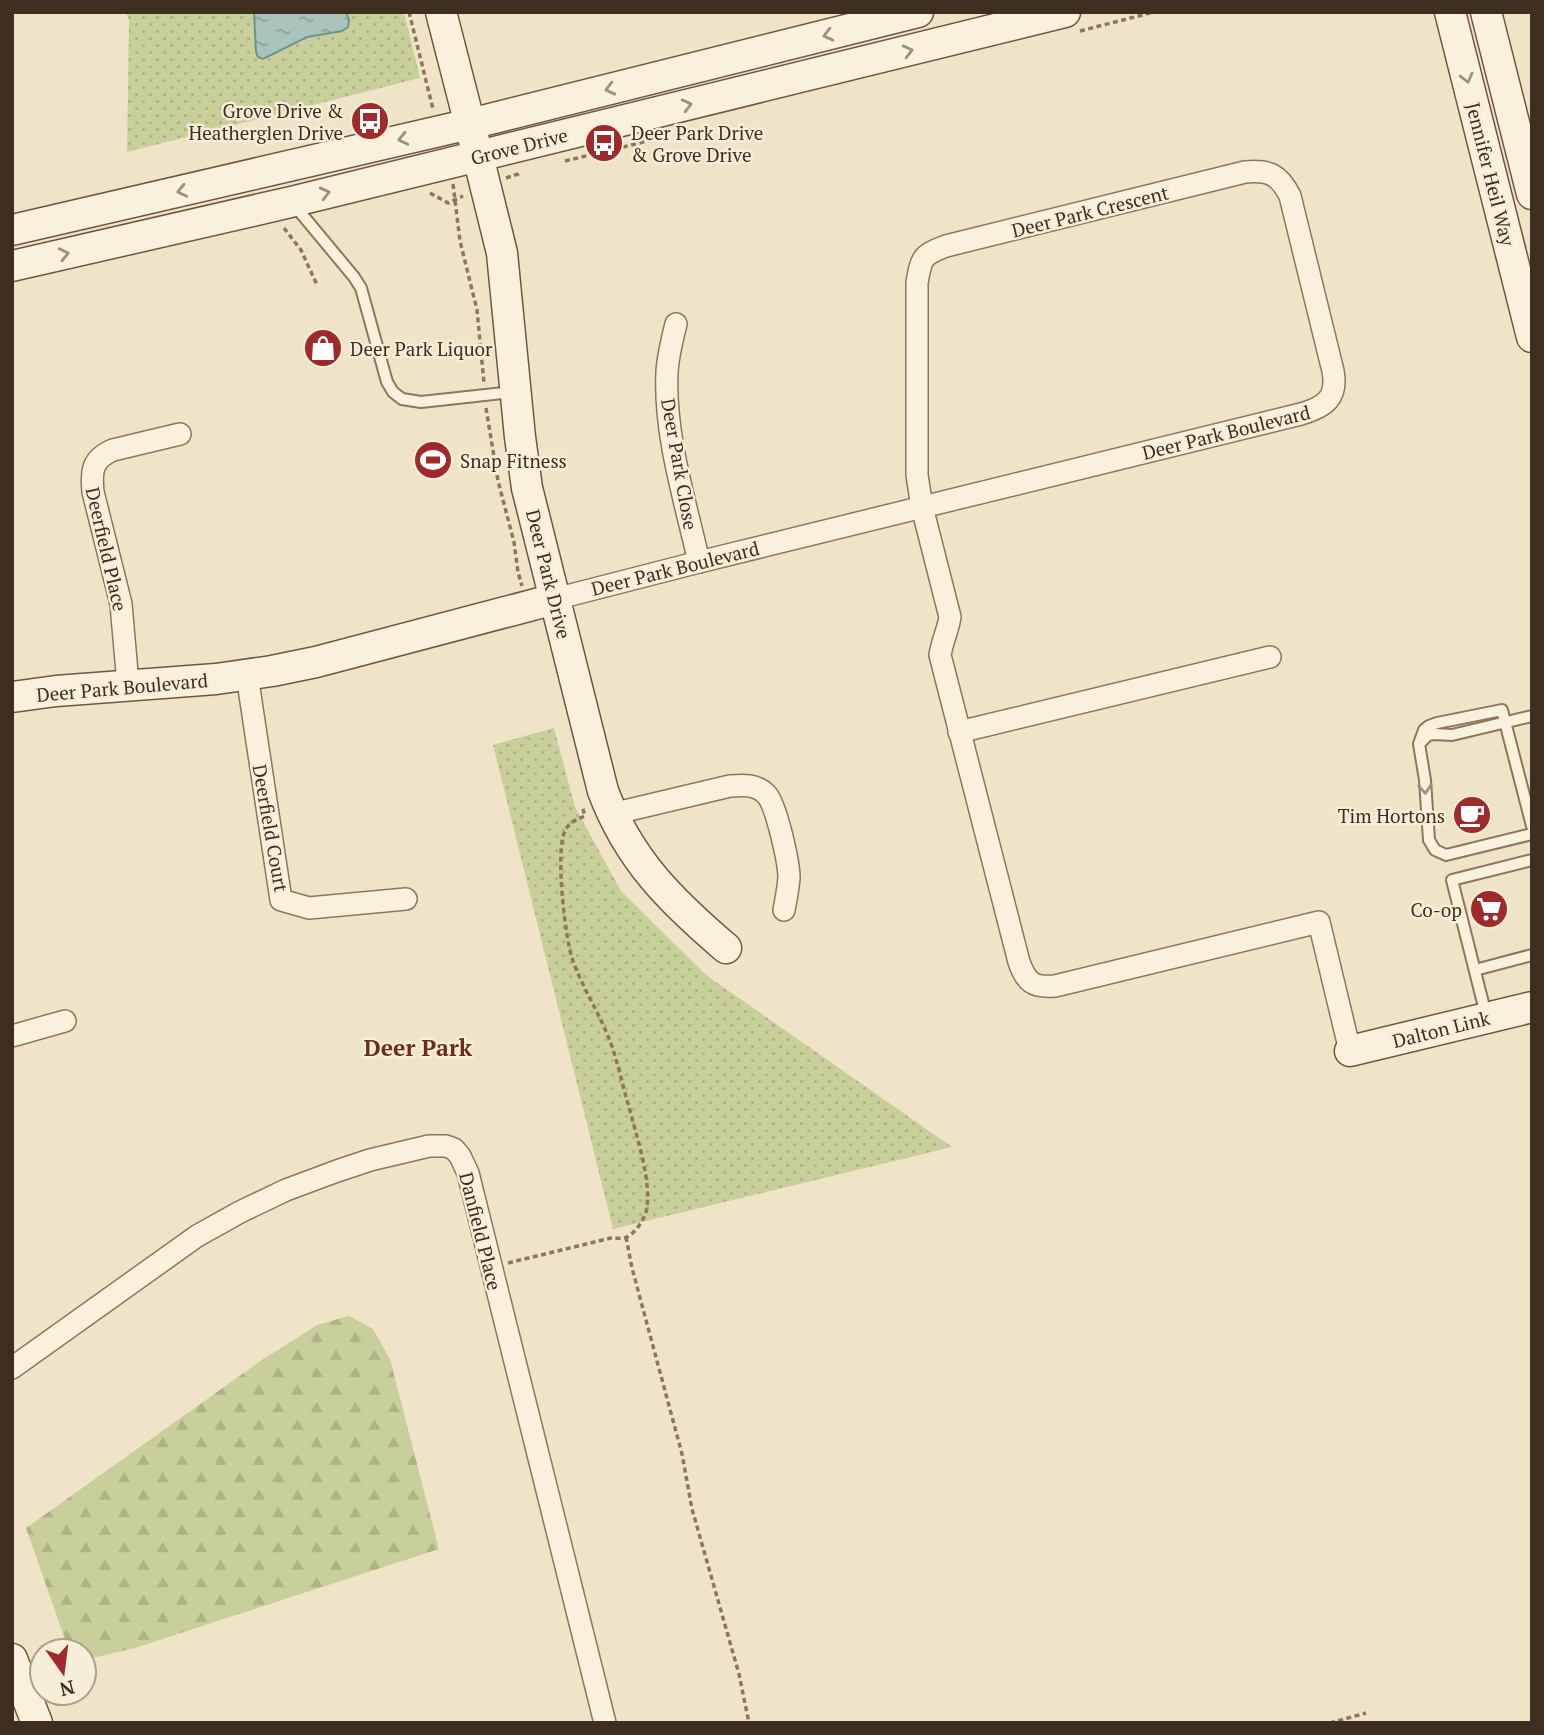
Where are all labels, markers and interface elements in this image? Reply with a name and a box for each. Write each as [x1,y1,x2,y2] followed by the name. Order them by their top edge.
[822,26,834,41] one-way arrow
[902,45,914,59] one-way arrow
[1459,72,1473,84] one-way arrow
[604,81,616,95] one-way arrow
[188,98,343,145] place label: Grove Drive & Heatherglen Drive
[681,99,693,113] one-way arrow
[349,100,391,142] bus stop icon: Grove Drive & Heatherglen Drive
[1461,100,1521,249] street label: Jennifer Heil Way
[631,120,763,167] place label: Deer Park Drive & Grove Drive
[468,122,570,170] street label: Grove Drive
[583,122,625,164] bus stop icon: Deer Park Drive & Grove Drive
[397,131,409,146] one-way arrow
[1009,179,1171,243] street label: Deer Park Crescent
[176,182,188,197] one-way arrow
[319,187,331,201] one-way arrow
[58,248,70,262] one-way arrow
[302,327,344,369] shop icon: Deer Park Liquor
[350,336,493,361] place label: Deer Park Liquor
[656,396,704,532] street label: Deer Park Close
[1139,399,1313,465] street label: Deer Park Boulevard
[412,439,454,481] sports icon: Snap Fitness
[460,448,567,473] place label: Snap Fitness
[81,485,133,613] street label: Deerfield Place
[521,507,577,641] street label: Deer Park Drive
[588,535,762,601] street label: Deer Park Boulevard
[35,667,209,707] street label: Deer Park Boulevard
[247,762,295,894] street label: Deerfield Court
[1417,784,1432,795] one-way arrow
[1451,794,1493,836] cafe icon: Tim Hortons
[1338,803,1445,828] place label: Tim Hortons
[1468,888,1510,930] supermarket icon: Co-op
[1410,897,1462,922] place label: Co-op
[1390,1005,1492,1053] street label: Dalton Link
[364,1032,473,1063] district label: Deer Park
[454,1169,508,1293] street label: Danfield Place
[28,1637,98,1707] north arrow
[57,1675,77,1703] text: N

